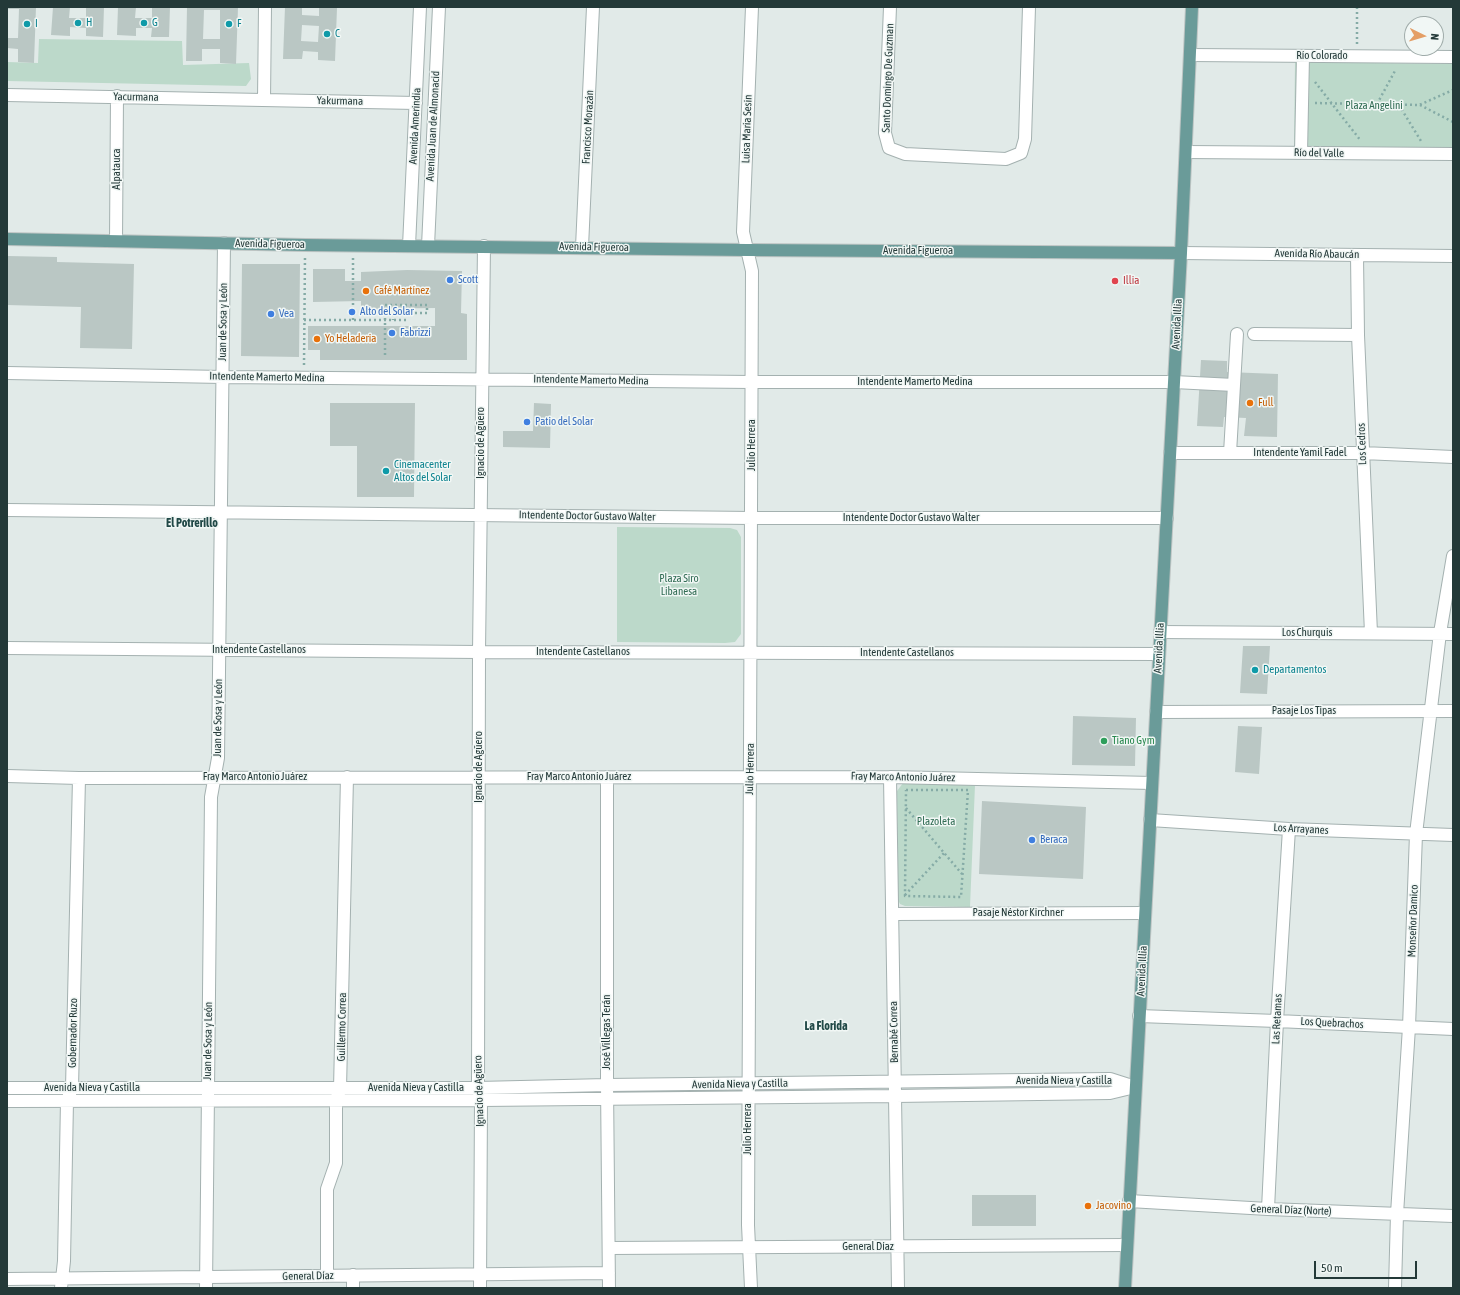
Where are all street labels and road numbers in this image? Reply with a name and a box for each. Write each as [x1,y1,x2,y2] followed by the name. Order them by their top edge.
[879,23,897,133] street label: Santo Domingo De Guzman
[1296,49,1348,63] street label: Río Colorado
[424,70,442,182] street label: Avenida Juan de Almonacid
[406,87,424,165] street label: Avenida Amerindia
[113,90,159,104] street label: Yacurmana
[579,90,597,164] street label: Francisco Morazán
[317,94,363,108] street label: Yakurmana
[739,94,755,164] street label: Luisa Maria Sesin
[1294,146,1344,160] street label: Río del Valle
[110,148,124,190] street label: Alpatauca
[235,237,305,251] street label: Avenida Figueroa
[559,240,629,254] street label: Avenida Figueroa
[883,244,953,258] street label: Avenida Figueroa
[1275,247,1359,261] street label: Avenida Río Abaucán
[216,283,230,361] street label: Juan de Sosa y León
[1169,298,1185,350] street label: Avenida Illia
[209,369,325,385] street label: Intendente Mamerto Medina
[533,372,649,388] street label: Intendente Mamerto Medina
[857,375,973,389] street label: Intendente Mamerto Medina
[474,407,488,479] street label: Ignacio de Agüero
[745,419,759,471] street label: Julio Herrera
[1355,423,1369,465] street label: Los Cedros
[1253,446,1347,460] street label: Intendente Yamil Fadel
[519,508,655,524] street label: Intendente Doctor Gustavo Walter
[843,511,979,525] street label: Intendente Doctor Gustavo Walter
[1151,622,1167,674] street label: Avenida Illia
[1282,626,1332,640] street label: Los Churquis
[212,643,306,657] street label: Intendente Castellanos
[536,645,630,659] street label: Intendente Castellanos
[860,646,954,660] street label: Intendente Castellanos
[211,679,225,757] street label: Juan de Sosa y León
[1272,704,1336,718] street label: Pasaje Los Tipas
[472,731,486,803] street label: Ignacio de Agüero
[743,743,757,795] street label: Julio Herrera
[851,769,955,785] street label: Fray Marco Antonio Juárez
[203,770,307,784] street label: Fray Marco Antonio Juárez
[527,770,631,784] street label: Fray Marco Antonio Juárez
[1273,821,1329,837] street label: Los Arrayanes
[1405,884,1421,958] street label: Monseñor Damico
[973,906,1063,920] street label: Pasaje Néstor Kirchner
[1134,945,1150,997] street label: Avenida Illia
[335,992,349,1062] street label: Guillermo Correa
[1269,993,1285,1045] street label: Las Retamas
[600,994,614,1070] street label: José Villegas Terán
[66,998,80,1068] street label: Gobernador Ruzo
[887,1001,901,1063] street label: Bernabé Correa
[201,1002,215,1080] street label: Juan de Sosa y León
[1300,1015,1364,1031] street label: Los Quebrachos
[471,1055,487,1127] street label: Ignacio de Agüero
[1016,1074,1112,1088] street label: Avenida Nieva y Castilla
[692,1077,788,1091] street label: Avenida Nieva y Castilla
[44,1081,140,1095] street label: Avenida Nieva y Castilla
[368,1081,464,1095] street label: Avenida Nieva y Castilla
[741,1103,755,1155] street label: Julio Herrera
[1250,1202,1332,1218] street label: General Díaz (Norte)
[842,1240,894,1254] street label: General Díaz
[282,1269,334,1283] street label: General Díaz

